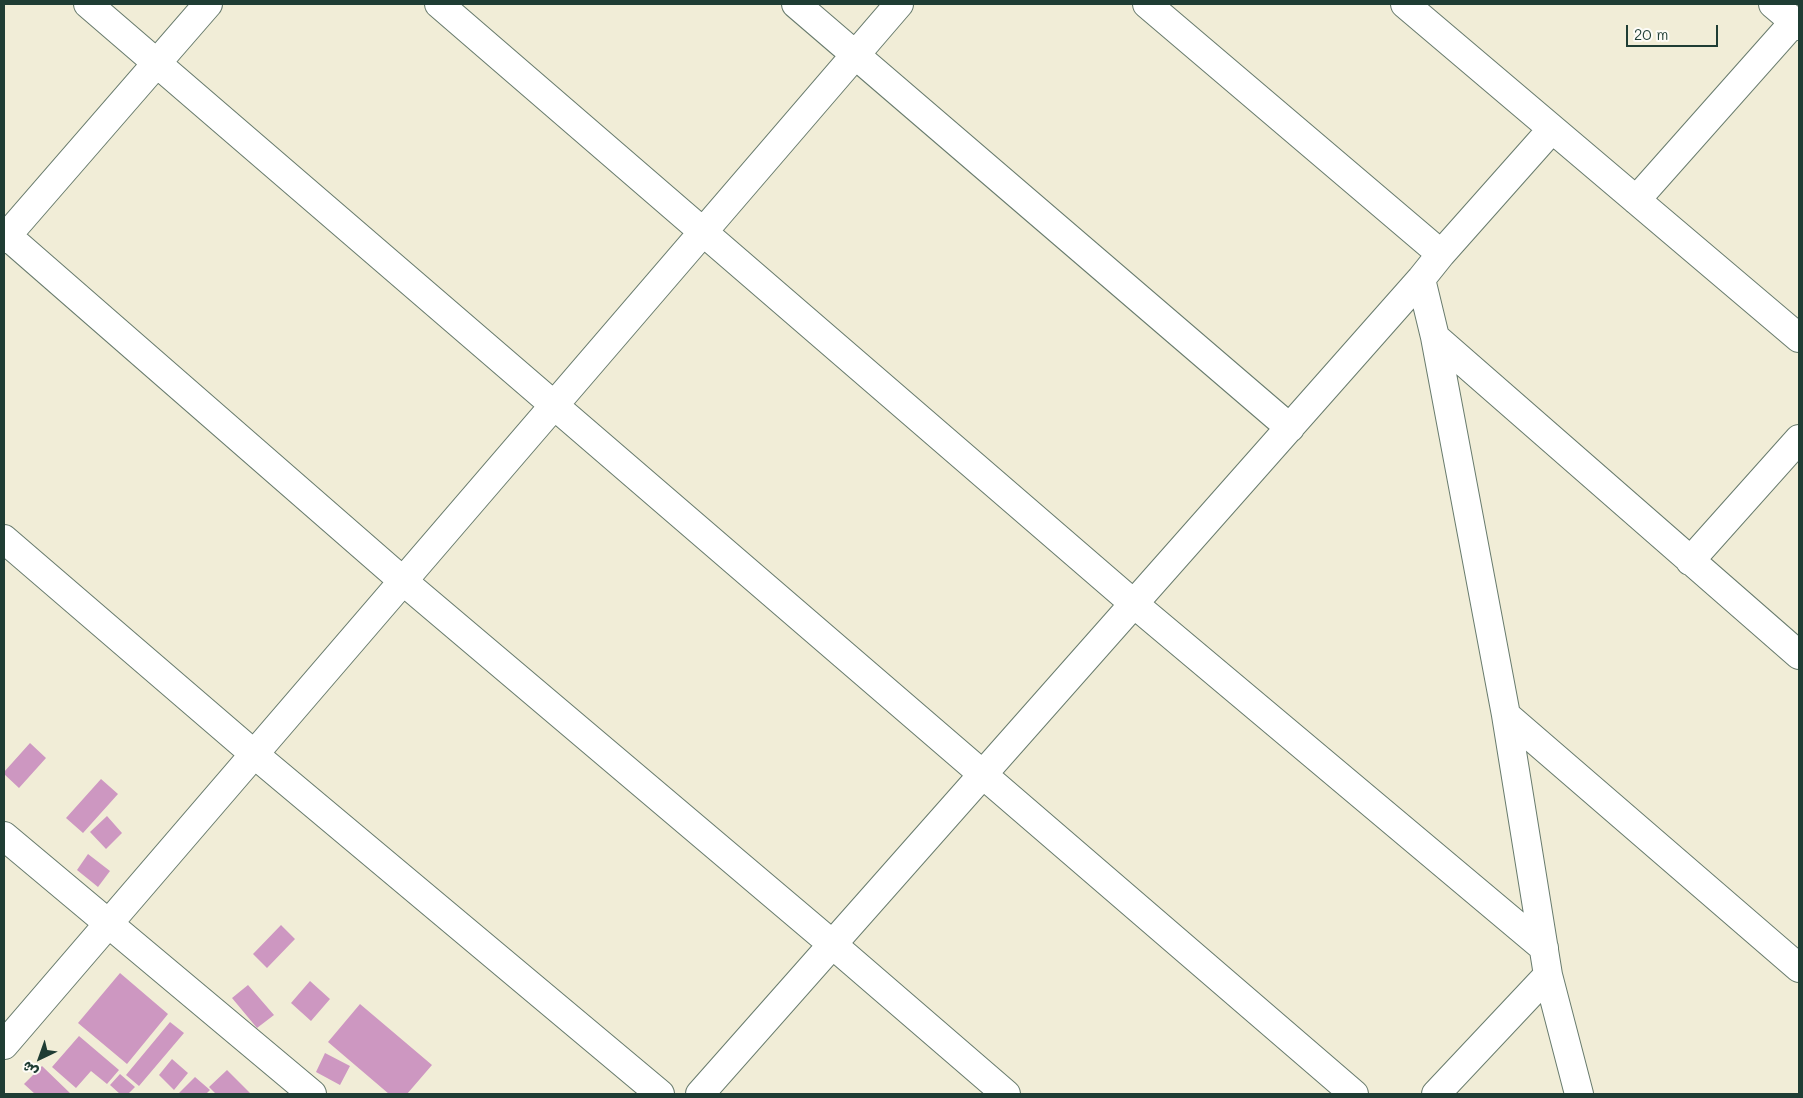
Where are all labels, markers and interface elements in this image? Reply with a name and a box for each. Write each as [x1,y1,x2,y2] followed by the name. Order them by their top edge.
[1628,15,1720,47] scale bar
[1634,24,1668,44] text: 20 m
[15,1033,65,1083] north arrow
[18,1057,42,1082] text: ش

